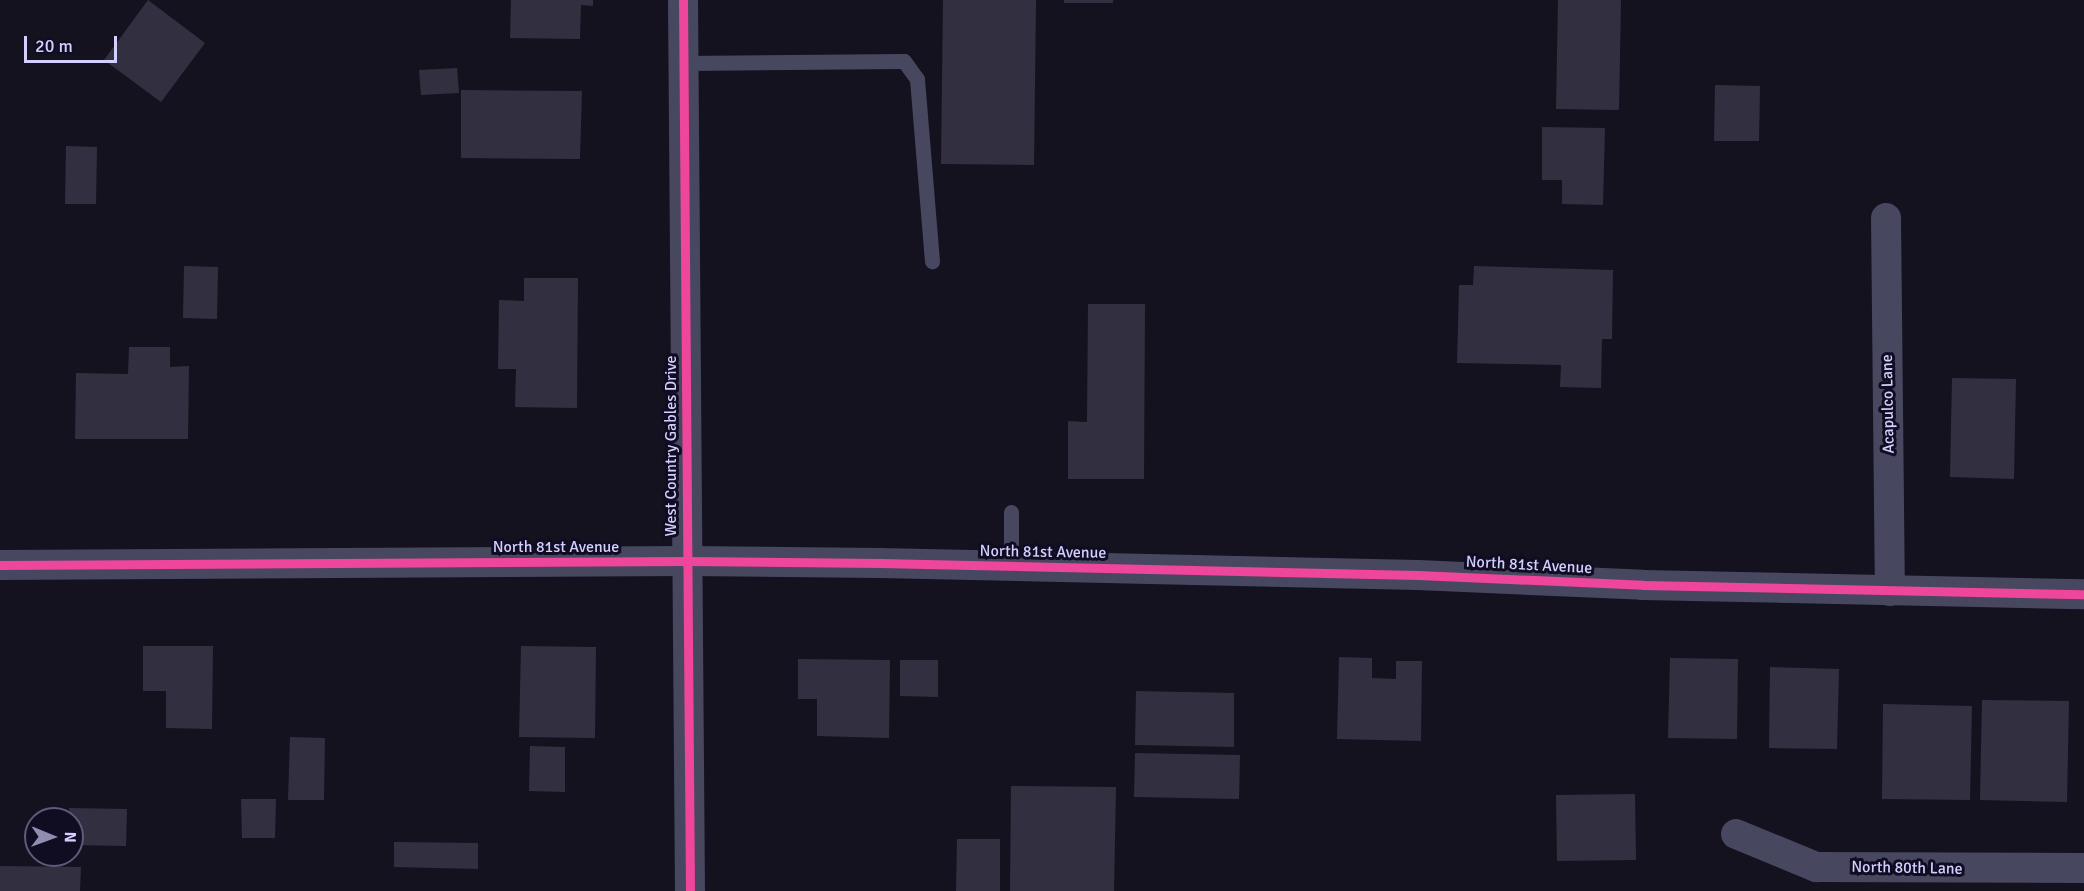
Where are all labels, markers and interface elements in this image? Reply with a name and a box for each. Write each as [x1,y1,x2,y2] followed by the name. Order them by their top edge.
[27,24,120,62] scale bar
[35,35,73,57] text: 20 m
[1878,354,1898,454] street label: Acapulco Lane
[661,355,681,537] street label: West Country Gables Drive
[493,537,619,557] street label: North 81st Avenue
[979,541,1107,563] street label: North 81st Avenue
[1465,552,1593,578] street label: North 81st Avenue
[24,807,84,867] north arrow
[60,832,80,843] text: N
[1851,857,1963,879] street label: North 80th Lane

